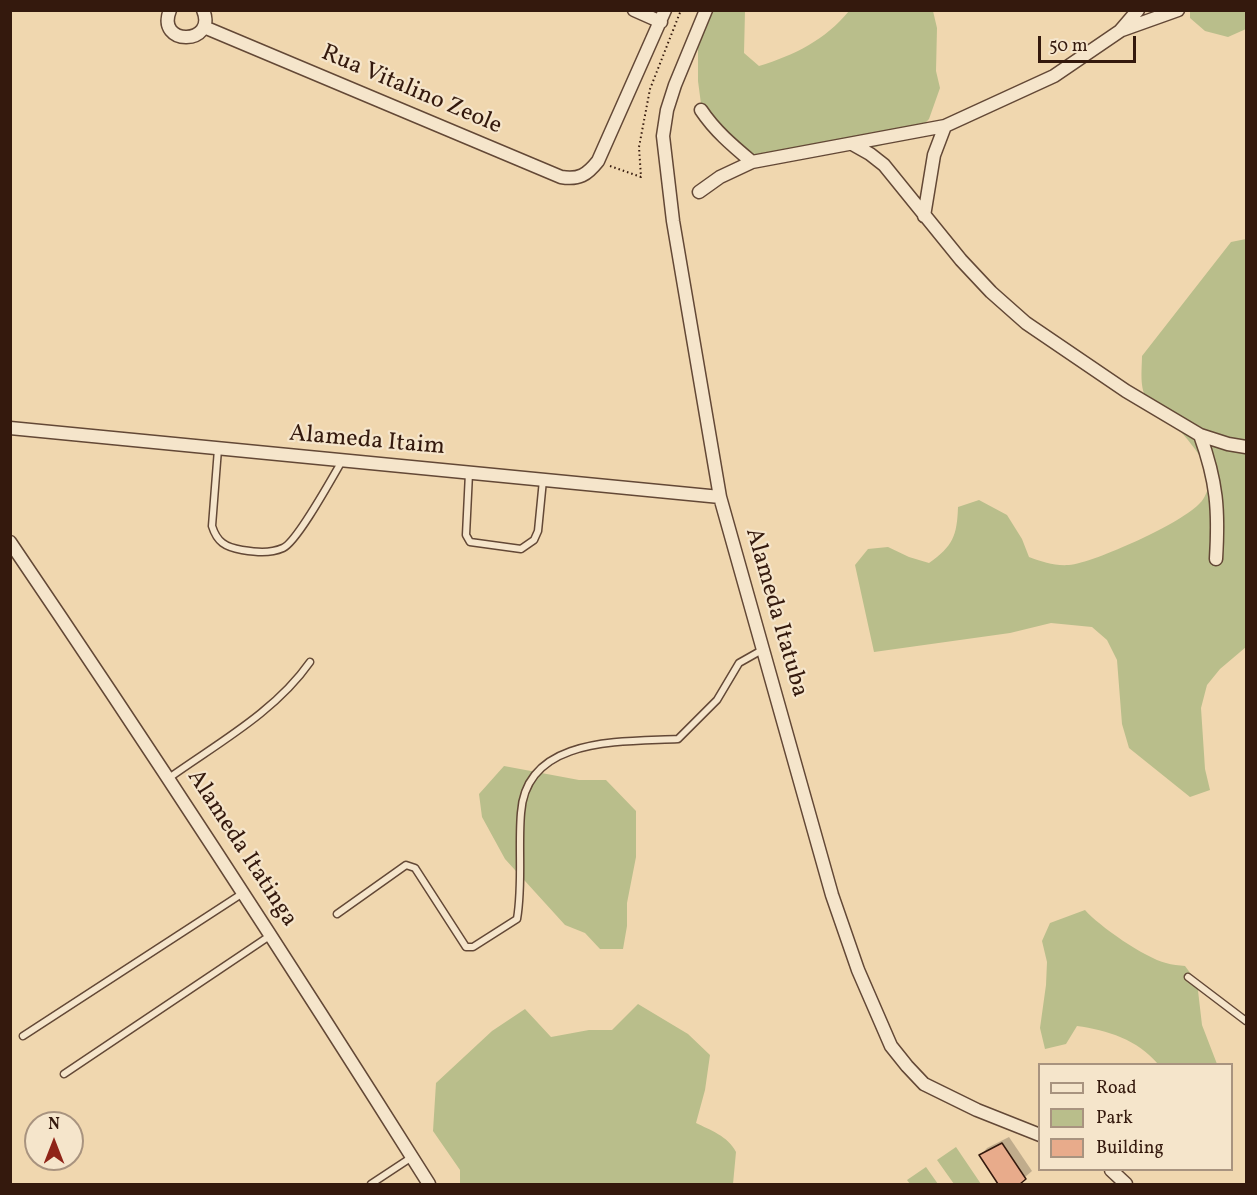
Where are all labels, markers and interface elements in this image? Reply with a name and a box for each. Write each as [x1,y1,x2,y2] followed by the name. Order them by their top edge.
[1041,24,1138,62] scale bar
[1049,34,1088,59] text: 50 m
[316,40,506,142] street label: Rua Vitalino Zeole
[288,421,446,463] street label: Alameda Itaim
[737,525,813,701] street label: Alameda Itatuba
[179,765,303,933] street label: Alameda Itatinga
[1038,1063,1233,1171] legend
[1096,1076,1137,1101] text: Road
[1096,1106,1133,1131] text: Park
[24,1111,84,1171] north arrow
[48,1114,60,1136] text: N
[1096,1136,1164,1161] text: Building

